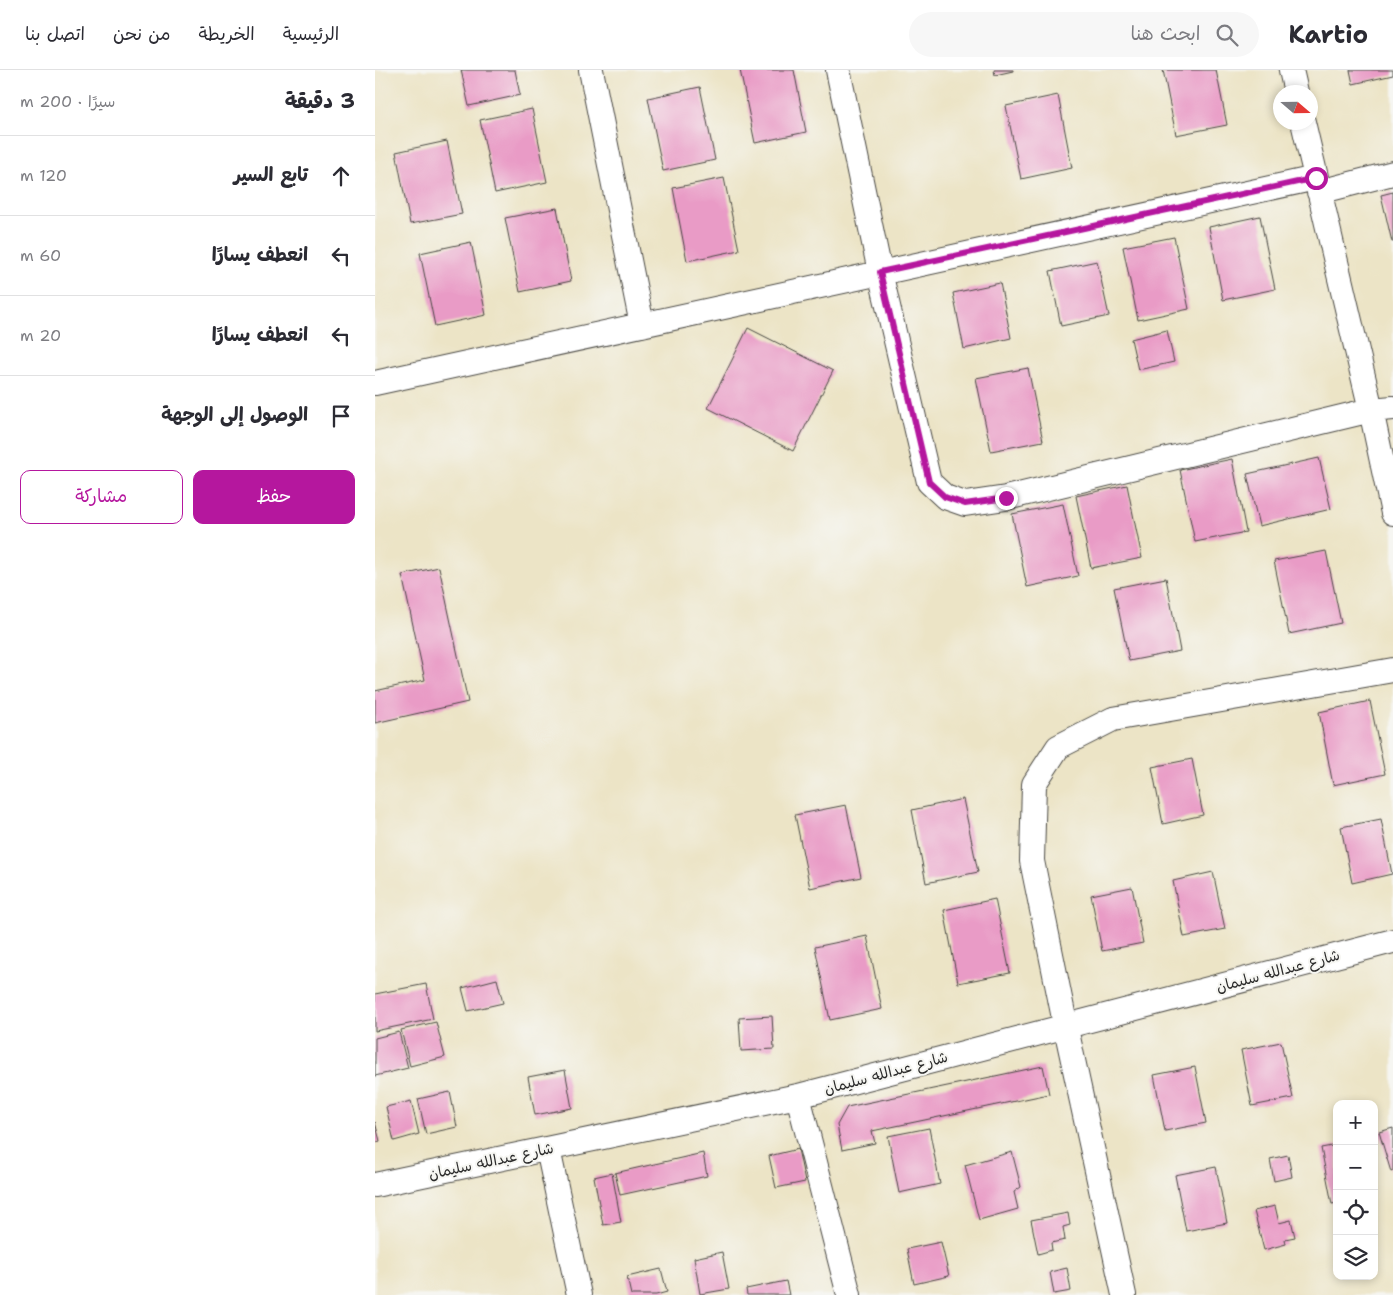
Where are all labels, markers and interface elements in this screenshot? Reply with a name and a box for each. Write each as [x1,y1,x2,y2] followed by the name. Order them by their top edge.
[909,12,1259,57] search box
[1289,19,1368,51] text: Kartio
[1131,21,1201,46] text: ابحث هنا
[1213,21,1241,49] icon: search
[25,22,85,46] text: اتصل بنا
[113,22,171,46] text: من نحن
[199,22,255,46] text: الخريطة
[283,22,339,46] text: الرئيسية
[1273,85,1318,130] north arrow
[285,87,355,115] text: 3 دقيقة
[20,91,115,112] text: سيرًا · 200 m
[234,162,308,187] text: تابع السير
[327,162,355,190] icon: ahead
[20,165,67,186] text: 120 m
[1305,167,1328,190] route start
[212,242,308,267] text: انعطف يسارًا
[327,242,355,270] icon: left
[20,245,61,266] text: 60 m
[212,322,308,347] text: انعطف يسارًا
[327,322,355,350] icon: left
[20,325,61,346] text: 20 m
[161,402,308,427] text: الوصول إلى الوجهة
[327,402,355,430] icon: arrive
[20,470,183,524] button: مشاركة
[193,470,355,524] button: حفظ
[995,487,1018,510] route end
[1214,945,1342,997] street label: شارع عبدالله سليمان
[822,1047,950,1099] street label: شارع عبدالله سليمان
[1333,1100,1378,1280] map controls
[1333,1100,1378,1145] button: +
[427,1138,555,1184] street label: شارع عبدالله سليمان
[1333,1145,1378,1190] button: −
[1333,1190,1378,1235] button: locate
[1333,1235,1378,1280] button: layers

